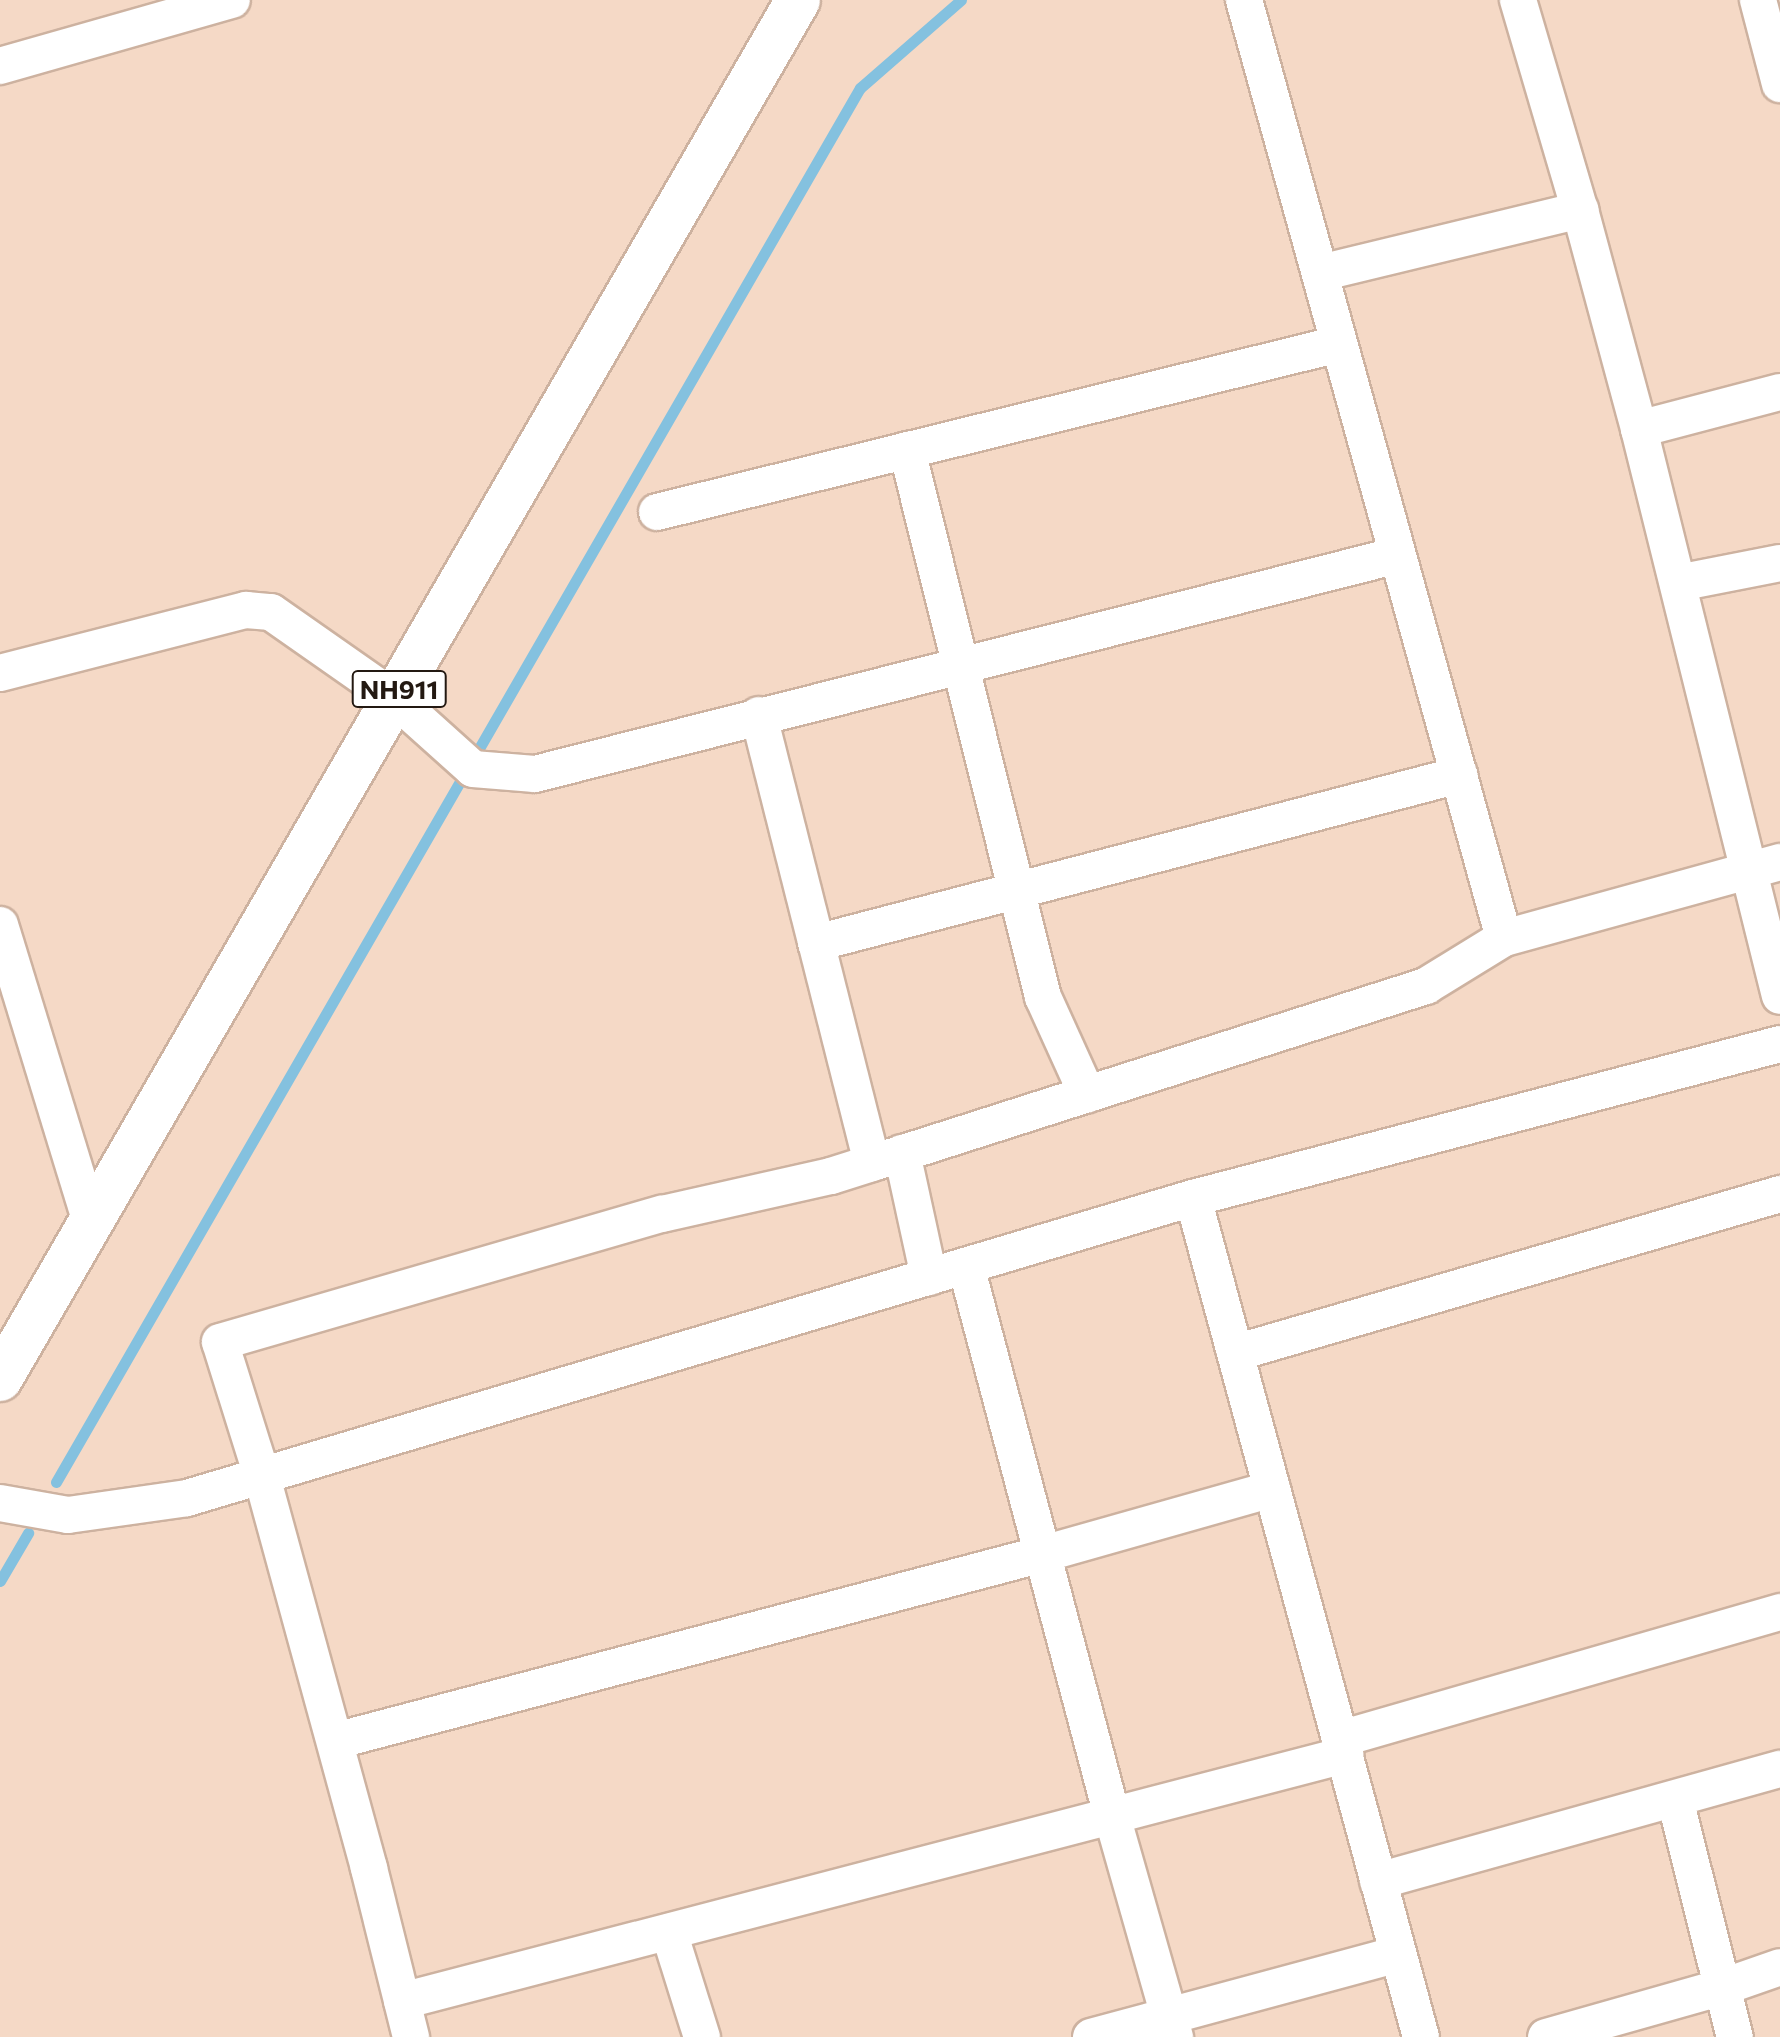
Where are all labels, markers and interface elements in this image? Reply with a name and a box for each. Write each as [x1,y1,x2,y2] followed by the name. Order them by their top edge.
[351,667,447,711] road number: NH911

